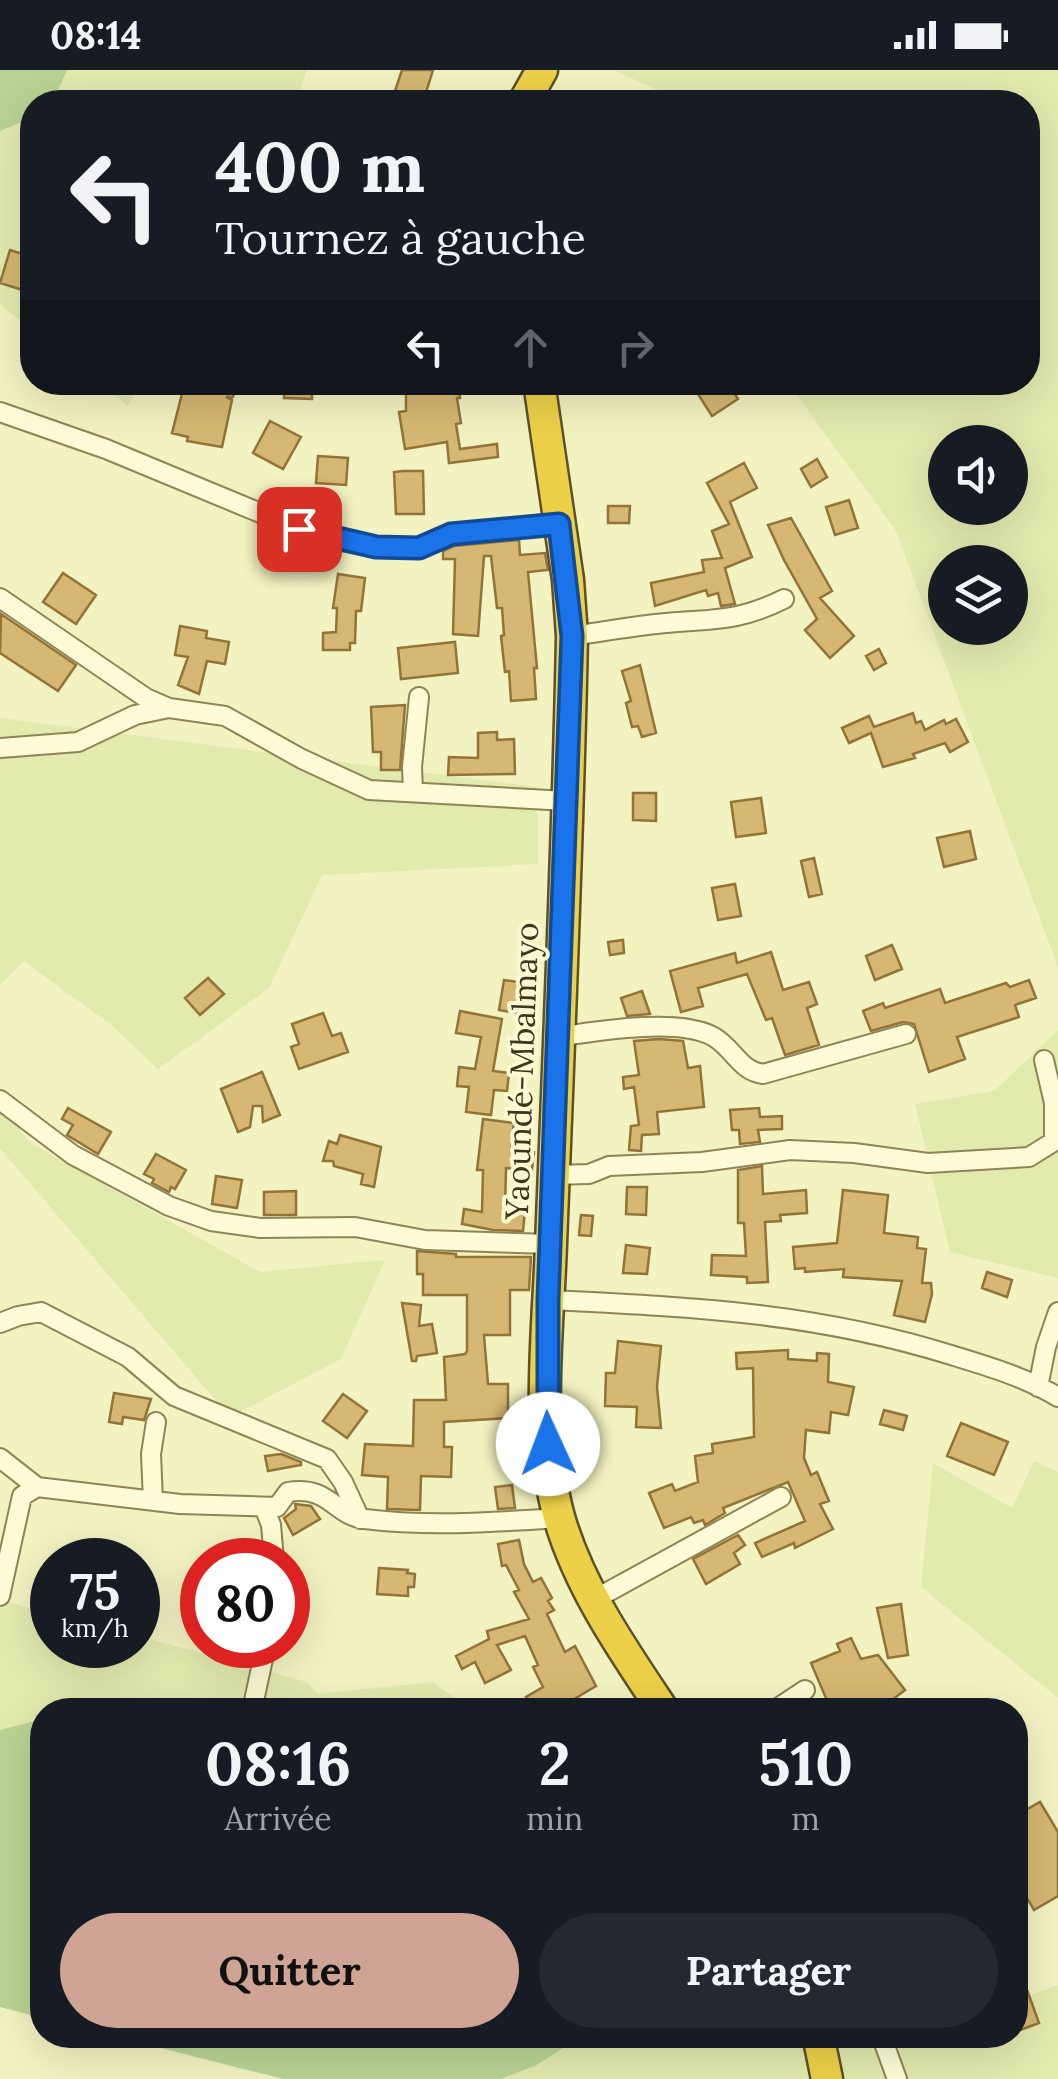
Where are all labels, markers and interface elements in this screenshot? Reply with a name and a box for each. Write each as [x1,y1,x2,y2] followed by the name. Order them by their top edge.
[50,11,142,59] text: 08:14
[215,122,425,211] text: 400 m
[50,130,180,260] icon: left
[215,209,586,266] text: Tournez à gauche
[398,320,453,375] icon: left
[503,320,558,375] icon: ahead
[608,320,663,375] icon: right
[928,425,1028,645] map controls
[928,425,1028,525] button: sound
[257,487,342,572] pin
[272,502,327,557] icon: arrive
[928,545,1028,645] button: layers
[496,922,547,1221] street label: Yaoundé-Mbalmayo
[496,1392,600,1496] position arrow
[180,1538,310,1668] speed limit sign: 80
[70,1559,120,1623] text: 75
[61,1612,129,1644] text: km/h
[205,1725,351,1801] text: 08:16
[539,1725,571,1801] text: 2
[758,1725,853,1801] text: 510
[224,1798,332,1839] text: Arrivée
[526,1798,583,1839] text: min
[791,1798,820,1839] text: m
[60,1913,519,2028] button: Quitter
[539,1913,998,2028] button: Partager

